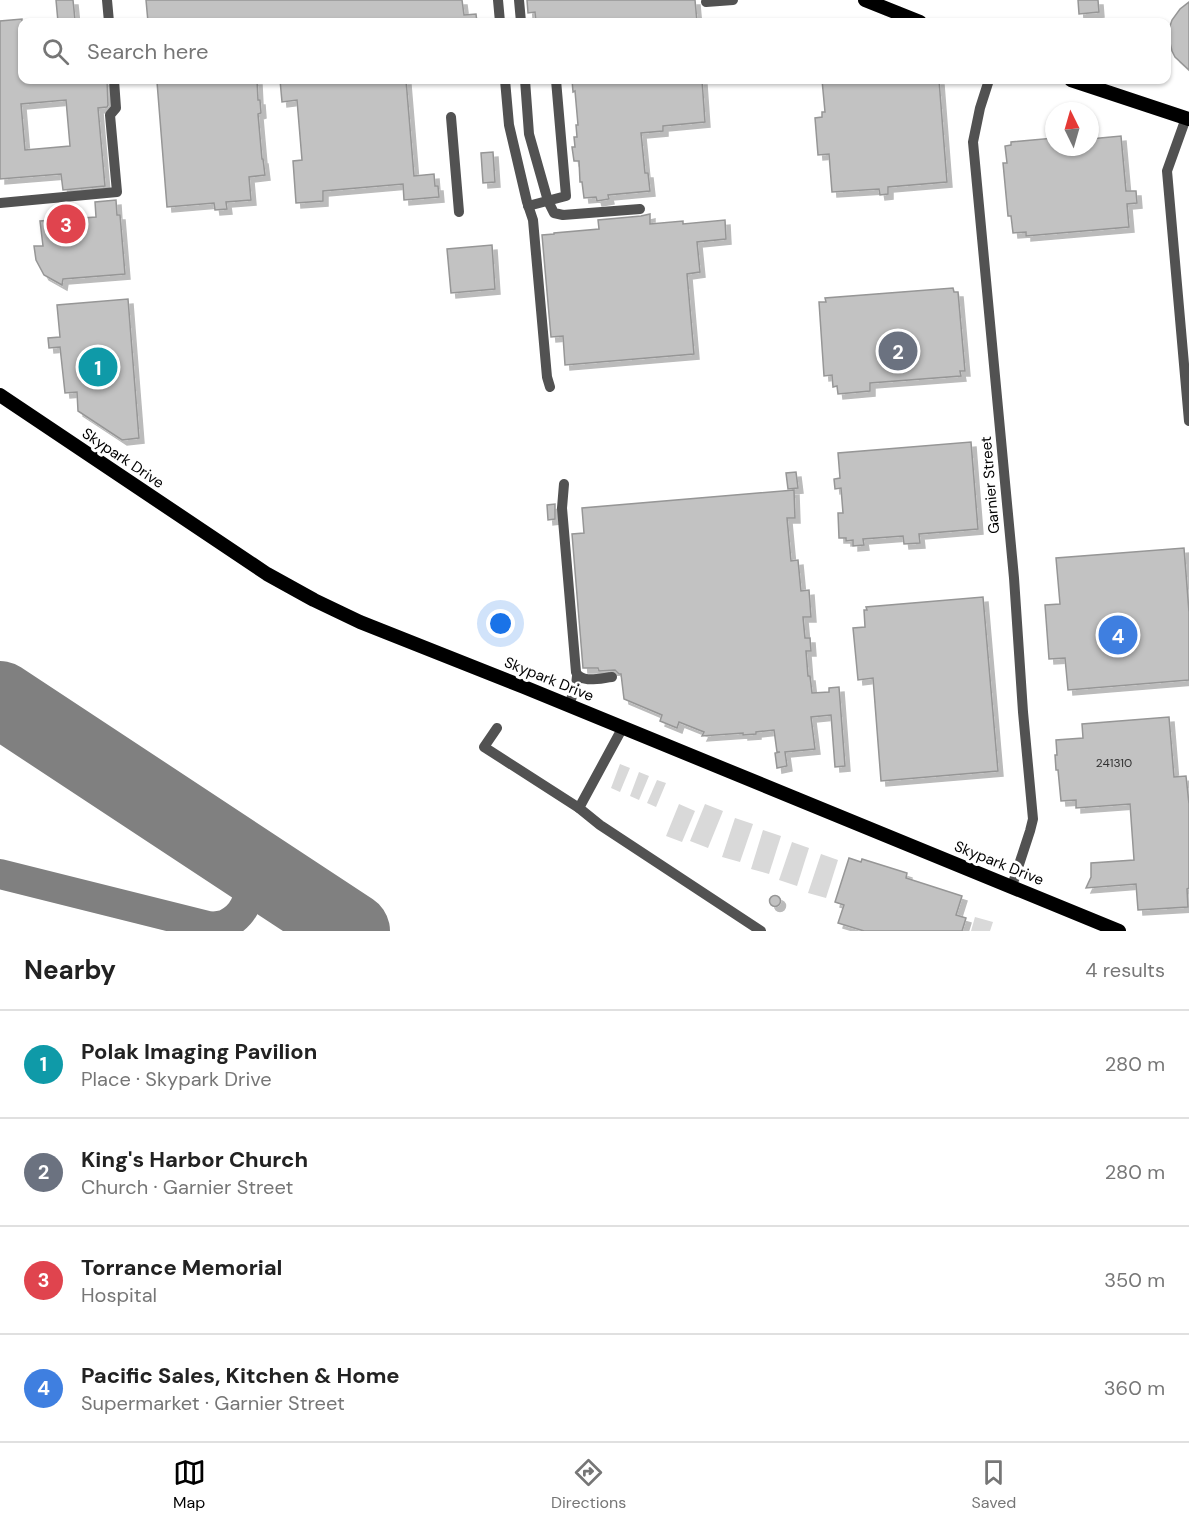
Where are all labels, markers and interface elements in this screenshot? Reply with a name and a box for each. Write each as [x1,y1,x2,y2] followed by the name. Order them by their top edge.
[18,18,1171,84] search box
[39,35,72,68] icon: search
[87,37,208,66] text: Search here
[1045,102,1099,156] north arrow
[46,202,86,246] pin: 3
[878,328,918,374] pin: 2
[78,344,118,389] pin: 1
[78,423,168,493] street label: Skypark Drive
[976,435,1004,535] street label: Garnier Street
[486,609,515,638] your location
[1098,612,1138,658] pin: 4
[501,652,597,706] street label: Skypark Drive
[1096,755,1132,771] house number: 241310
[951,836,1047,890] street label: Skypark Drive
[24,953,116,987] text: Nearby
[1085,957,1165,983] text: 4 results
[81,1037,317,1066] text: Polak Imaging Pavilion
[40,1051,47,1077] text: 1
[1105,1051,1165,1077] text: 280 m
[81,1066,272,1092] text: Place · Skypark Drive
[81,1145,308,1174] text: King's Harbor Church
[38,1159,49,1185] text: 2
[1105,1159,1165,1185] text: 280 m
[81,1174,293,1200] text: Church · Garnier Street
[81,1253,282,1282] text: Torrance Memorial
[37,1267,50,1293] text: 3
[1104,1267,1165,1293] text: 350 m
[81,1282,157,1308] text: Hospital
[81,1361,400,1390] text: Pacific Sales, Kitchen & Home
[37,1375,50,1401] text: 4
[1104,1375,1165,1401] text: 360 m
[81,1390,345,1416] text: Supermarket · Garnier Street
[173,1456,206,1513] tab: Map
[551,1456,626,1513] tab: Directions
[972,1456,1016,1513] tab: Saved

